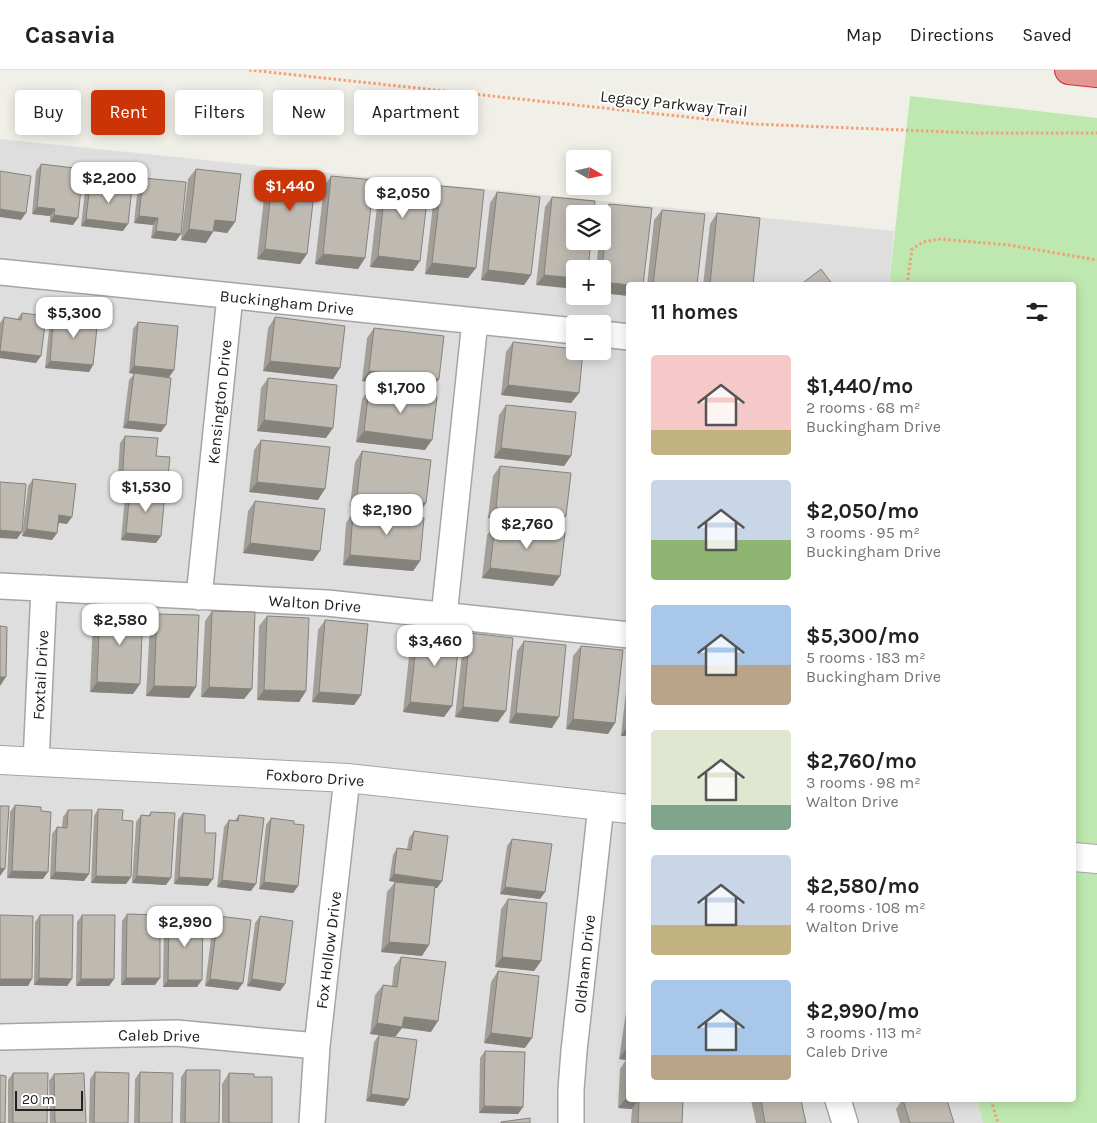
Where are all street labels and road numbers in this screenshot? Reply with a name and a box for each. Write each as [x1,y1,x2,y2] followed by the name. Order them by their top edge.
[599,86,748,121] street label: Legacy Parkway Trail
[219,286,355,319] street label: Buckingham Drive
[204,339,235,465] street label: Kensington Drive
[268,591,362,616] street label: Walton Drive
[29,630,52,721] street label: Foxtail Drive
[265,765,365,790] street label: Foxboro Drive
[312,890,345,1010] street label: Fox Hollow Drive
[570,914,599,1014] street label: Oldham Drive
[118,1025,200,1046] street label: Caleb Drive

